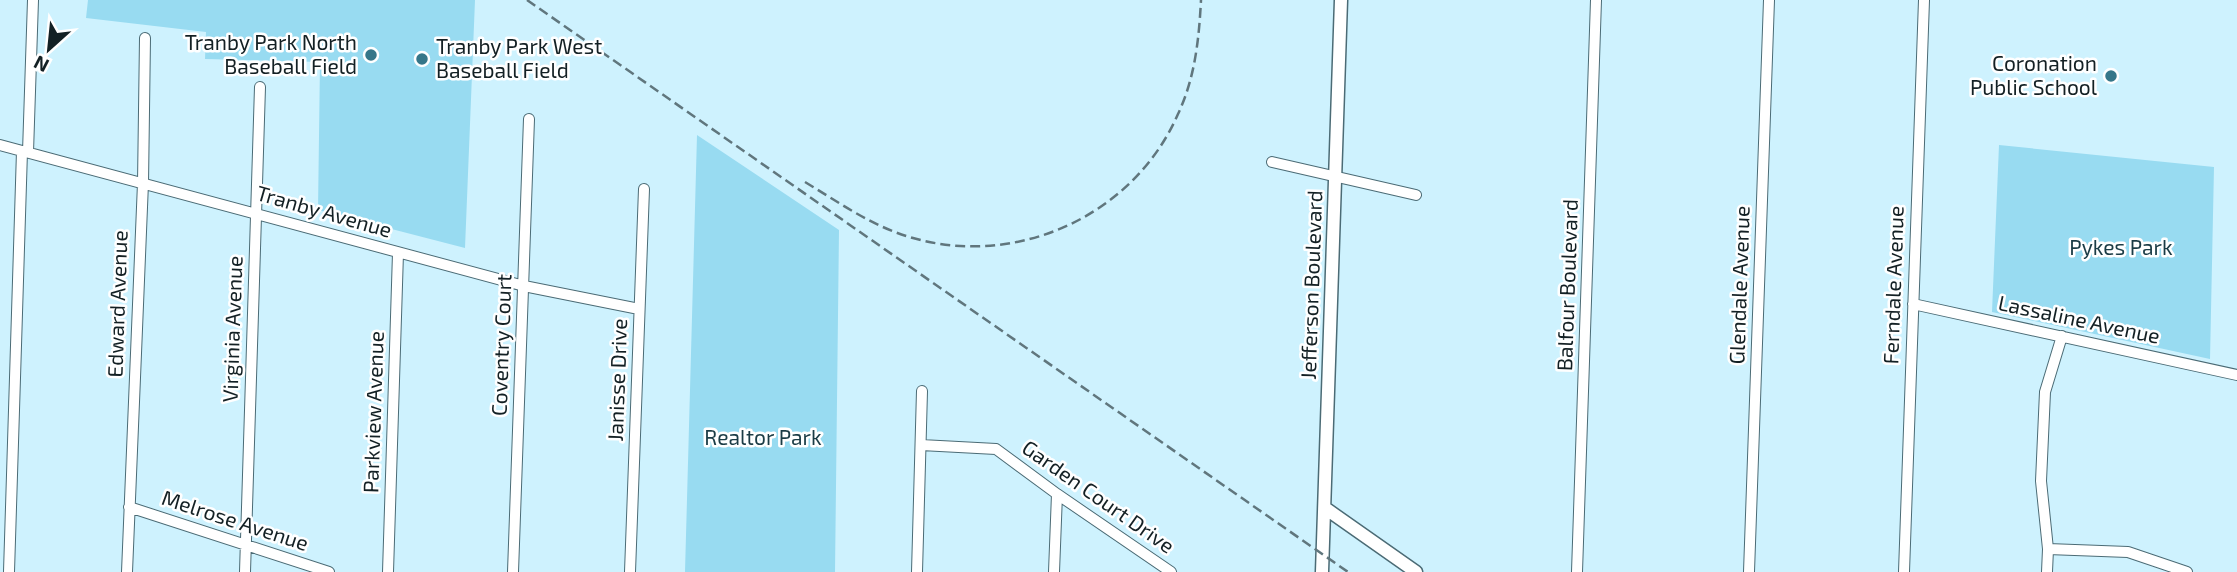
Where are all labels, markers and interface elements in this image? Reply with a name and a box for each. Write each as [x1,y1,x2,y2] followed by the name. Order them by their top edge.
[14,14,84,84] north arrow
[185,29,357,78] place label: Tranby Park North Baseball Field
[436,33,602,82] place label: Tranby Park West Baseball Field
[363,47,379,63] marker: Tranby Park North Baseball Field
[1970,50,2098,99] place label: Coronation Public School
[30,51,52,78] text: N
[414,51,430,67] marker: Tranby Park West Baseball Field
[2103,68,2119,84] marker: Coronation Public School
[254,179,395,242] street label: Tranby Avenue
[1295,190,1326,380] street label: Jefferson Boulevard
[1551,198,1582,371] street label: Balfour Boulevard
[1723,205,1754,365] street label: Glendale Avenue
[1877,205,1908,365] street label: Ferndale Avenue
[101,230,132,378] street label: Edward Avenue
[2069,234,2173,259] park label: Pykes Park
[216,255,247,403] street label: Virginia Avenue
[486,273,515,416] street label: Coventry Court
[1996,289,2162,348] street label: Lassaline Avenue
[602,318,631,442] street label: Janisse Drive
[357,331,388,493] street label: Parkview Avenue
[704,424,822,449] park label: Realtor Park
[1018,434,1180,558] street label: Garden Court Drive
[159,484,312,555] street label: Melrose Avenue

